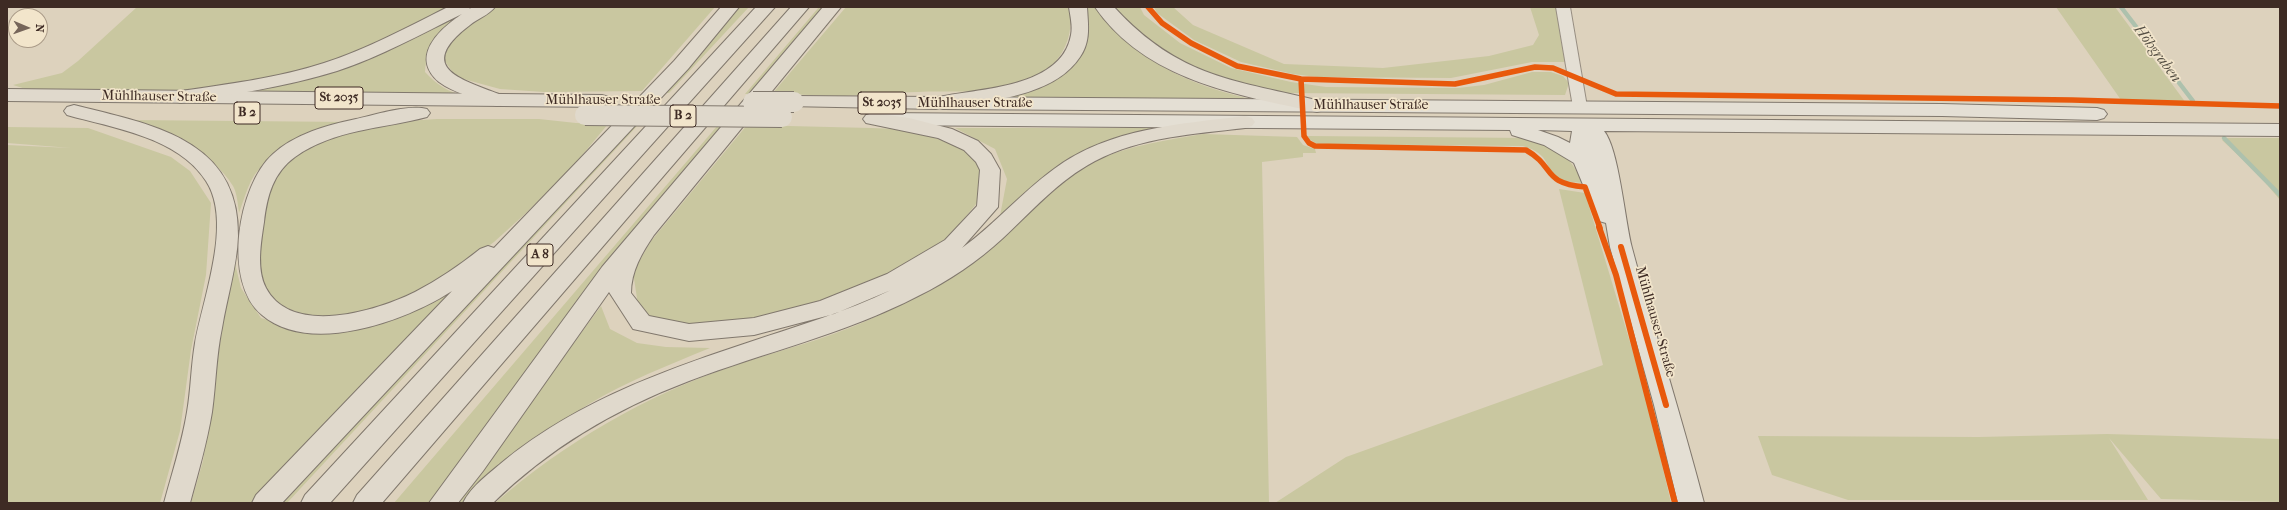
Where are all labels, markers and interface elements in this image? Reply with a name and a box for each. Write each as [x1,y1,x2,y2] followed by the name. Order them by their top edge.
[8,8,48,48] north arrow
[2130,22,2184,86] water label: Höhgraben
[33,24,46,33] text: N
[315,87,363,109] road number: St 2035
[101,88,217,106] street label: Mühlhauser Straße
[858,92,906,114] road number: St 2035
[546,93,660,109] street label: Mühlhauser Straße
[918,96,1032,112] street label: Mühlhauser Straße
[1314,98,1428,114] street label: Mühlhauser Straße
[234,102,260,124] road number: B 2
[670,105,696,127] road number: B 2
[527,244,553,266] road number: A 8
[1631,264,1679,380] street label: Mühlhauser Straße

